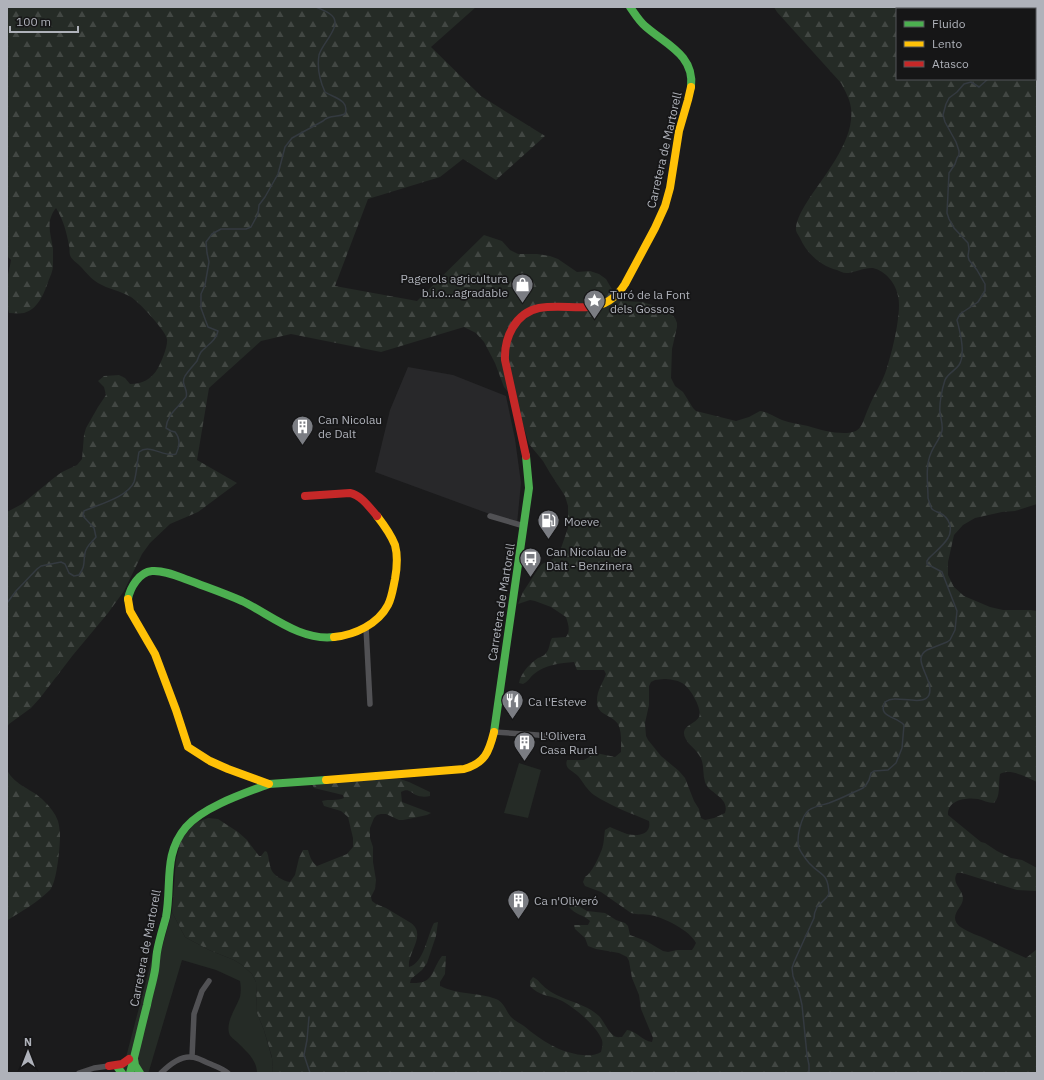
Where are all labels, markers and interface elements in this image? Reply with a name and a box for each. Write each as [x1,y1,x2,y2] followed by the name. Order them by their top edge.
[10,8,78,34] scale bar
[896,8,1036,80] legend
[16,14,51,29] text: 100 m
[932,16,966,31] text: Fluido
[932,36,962,51] text: Lento
[932,56,969,71] text: Atasco
[643,90,685,210] street label: Carretera de Martorell
[401,271,509,300] place label: Pagerols agricultura b.i.o...agradable
[510,272,536,305] shop icon: Pagerols agricultura b.i.o...agradable
[610,287,690,316] place label: Turó de la Font dels Gossos
[582,288,608,321] place icon: Turó de la Font dels Gossos
[318,412,382,441] place label: Can Nicolau de Dalt
[290,413,316,446] building icon: Can Nicolau de Dalt
[536,508,562,541] fuel station icon: Moeve
[564,514,600,529] place label: Moeve
[484,542,518,662] street label: Carretera de Martorell
[546,544,633,573] place label: Can Nicolau de Dalt - Benzinera
[517,545,543,578] bus stop icon: Can Nicolau de Dalt - Benzinera
[499,688,525,721] restaurant icon: Ca l'Esteve
[528,694,587,709] place label: Ca l'Esteve
[540,728,597,757] place label: L'Olivera Casa Rural
[512,729,538,762] building icon: L'Olivera Casa Rural
[506,887,532,920] building icon: Ca n'Oliveró
[126,888,164,1008] street label: Carretera de Martorell
[534,893,599,908] place label: Ca n'Oliveró
[8,1032,48,1072] north arrow
[24,1035,32,1049] text: N

